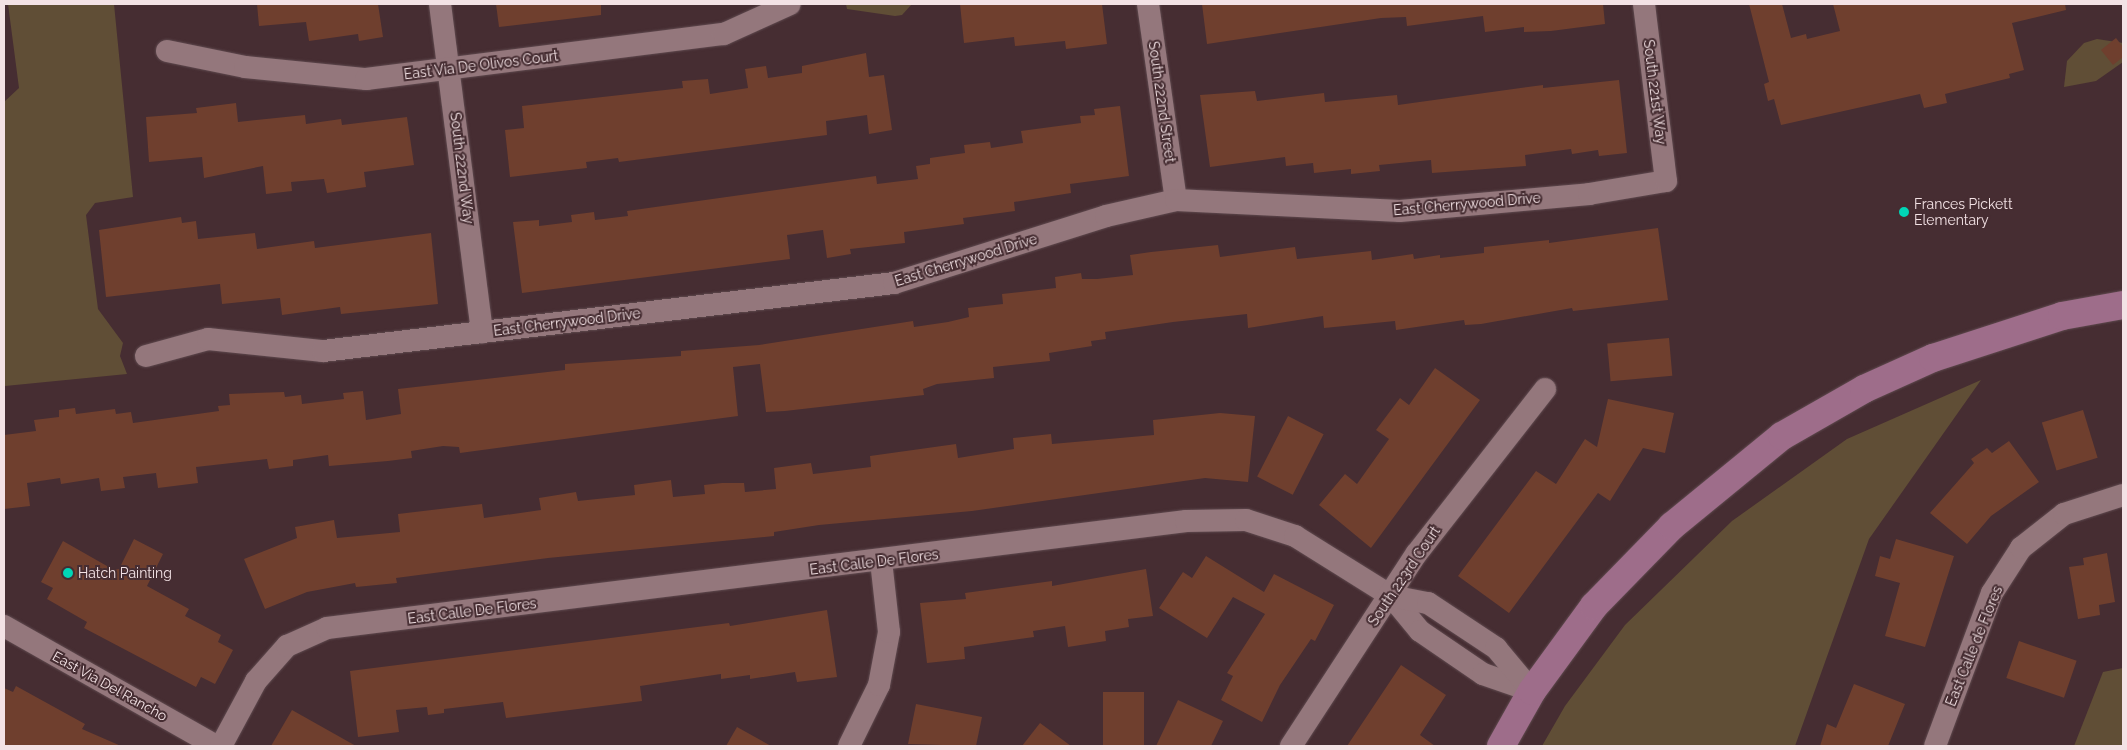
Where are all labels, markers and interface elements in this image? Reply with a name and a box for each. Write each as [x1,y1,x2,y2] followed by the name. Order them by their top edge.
[1640,38,1670,146] street label: South 221st Way
[1145,40,1179,164] street label: South 222nd Street
[403,47,559,83] street label: East Via De Olivos Court
[447,111,477,225] street label: South 222nd Way
[1393,189,1541,219] street label: East Cherrywood Drive
[1914,196,2013,228] place label: Frances Pickett Elementary
[1898,206,1910,218] marker: Frances Pickett Elementary
[893,230,1039,290] street label: East Cherrywood Drive
[493,305,641,339] street label: East Cherrywood Drive
[1364,523,1444,629] street label: South 223rd Court
[809,546,939,578] street label: East Calle De Flores
[78,565,172,581] place label: Hatch Painting
[62,567,74,579] marker: Hatch Painting
[1942,583,2006,709] street label: East Calle de Flores
[407,595,537,627] street label: East Calle De Flores
[49,647,171,725] street label: East Via Del Rancho

